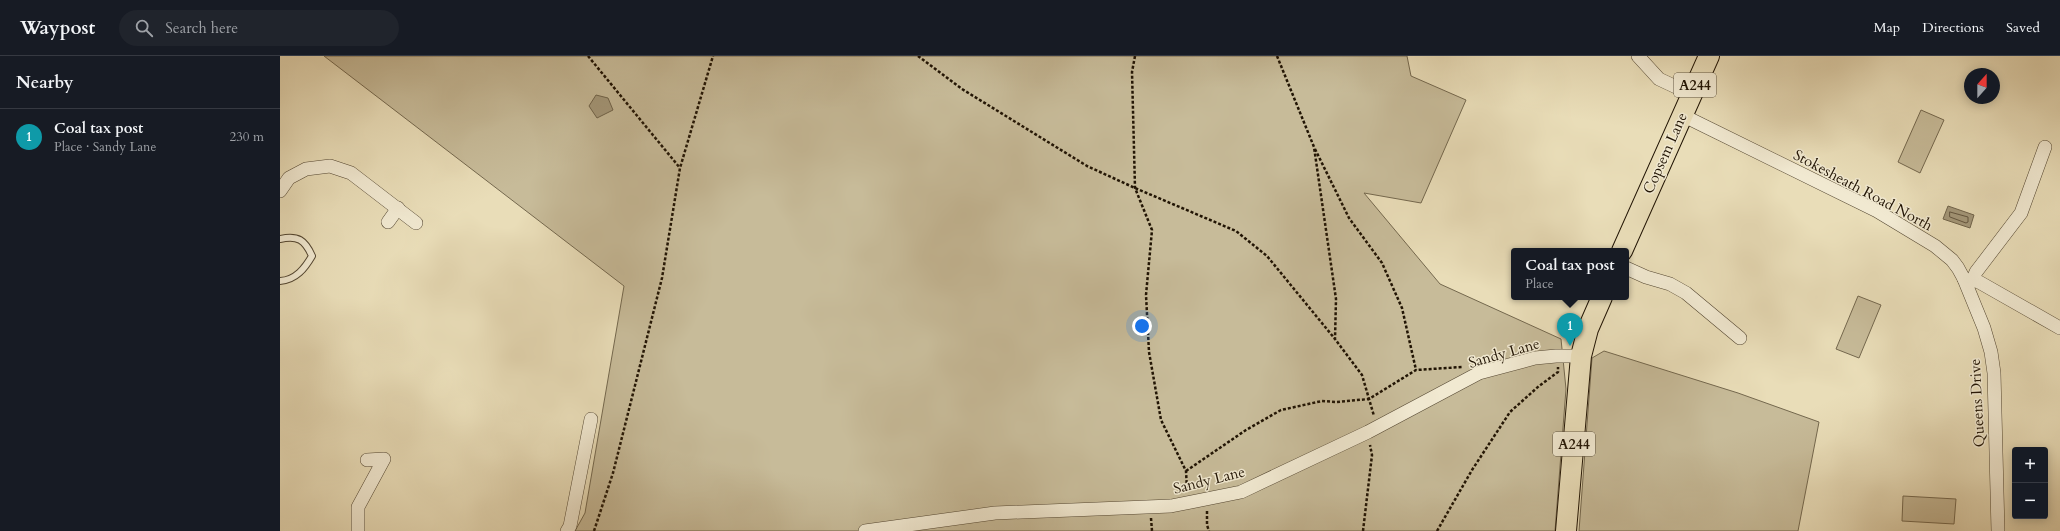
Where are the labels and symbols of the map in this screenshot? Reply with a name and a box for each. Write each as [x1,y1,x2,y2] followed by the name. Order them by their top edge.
[1964,68,2000,104] north arrow
[1674,73,1716,97] road number: A244
[1638,109,1692,197] street label: Copsem Lane
[1790,145,1937,236] street label: Stokesheath Road North
[1557,313,1583,346] pin: 1
[1132,316,1152,336] your location
[1466,333,1542,373] street label: Sandy Lane
[1965,358,1989,448] street label: Queens Drive
[1553,432,1595,456] road number: A244
[1171,461,1247,499] street label: Sandy Lane

